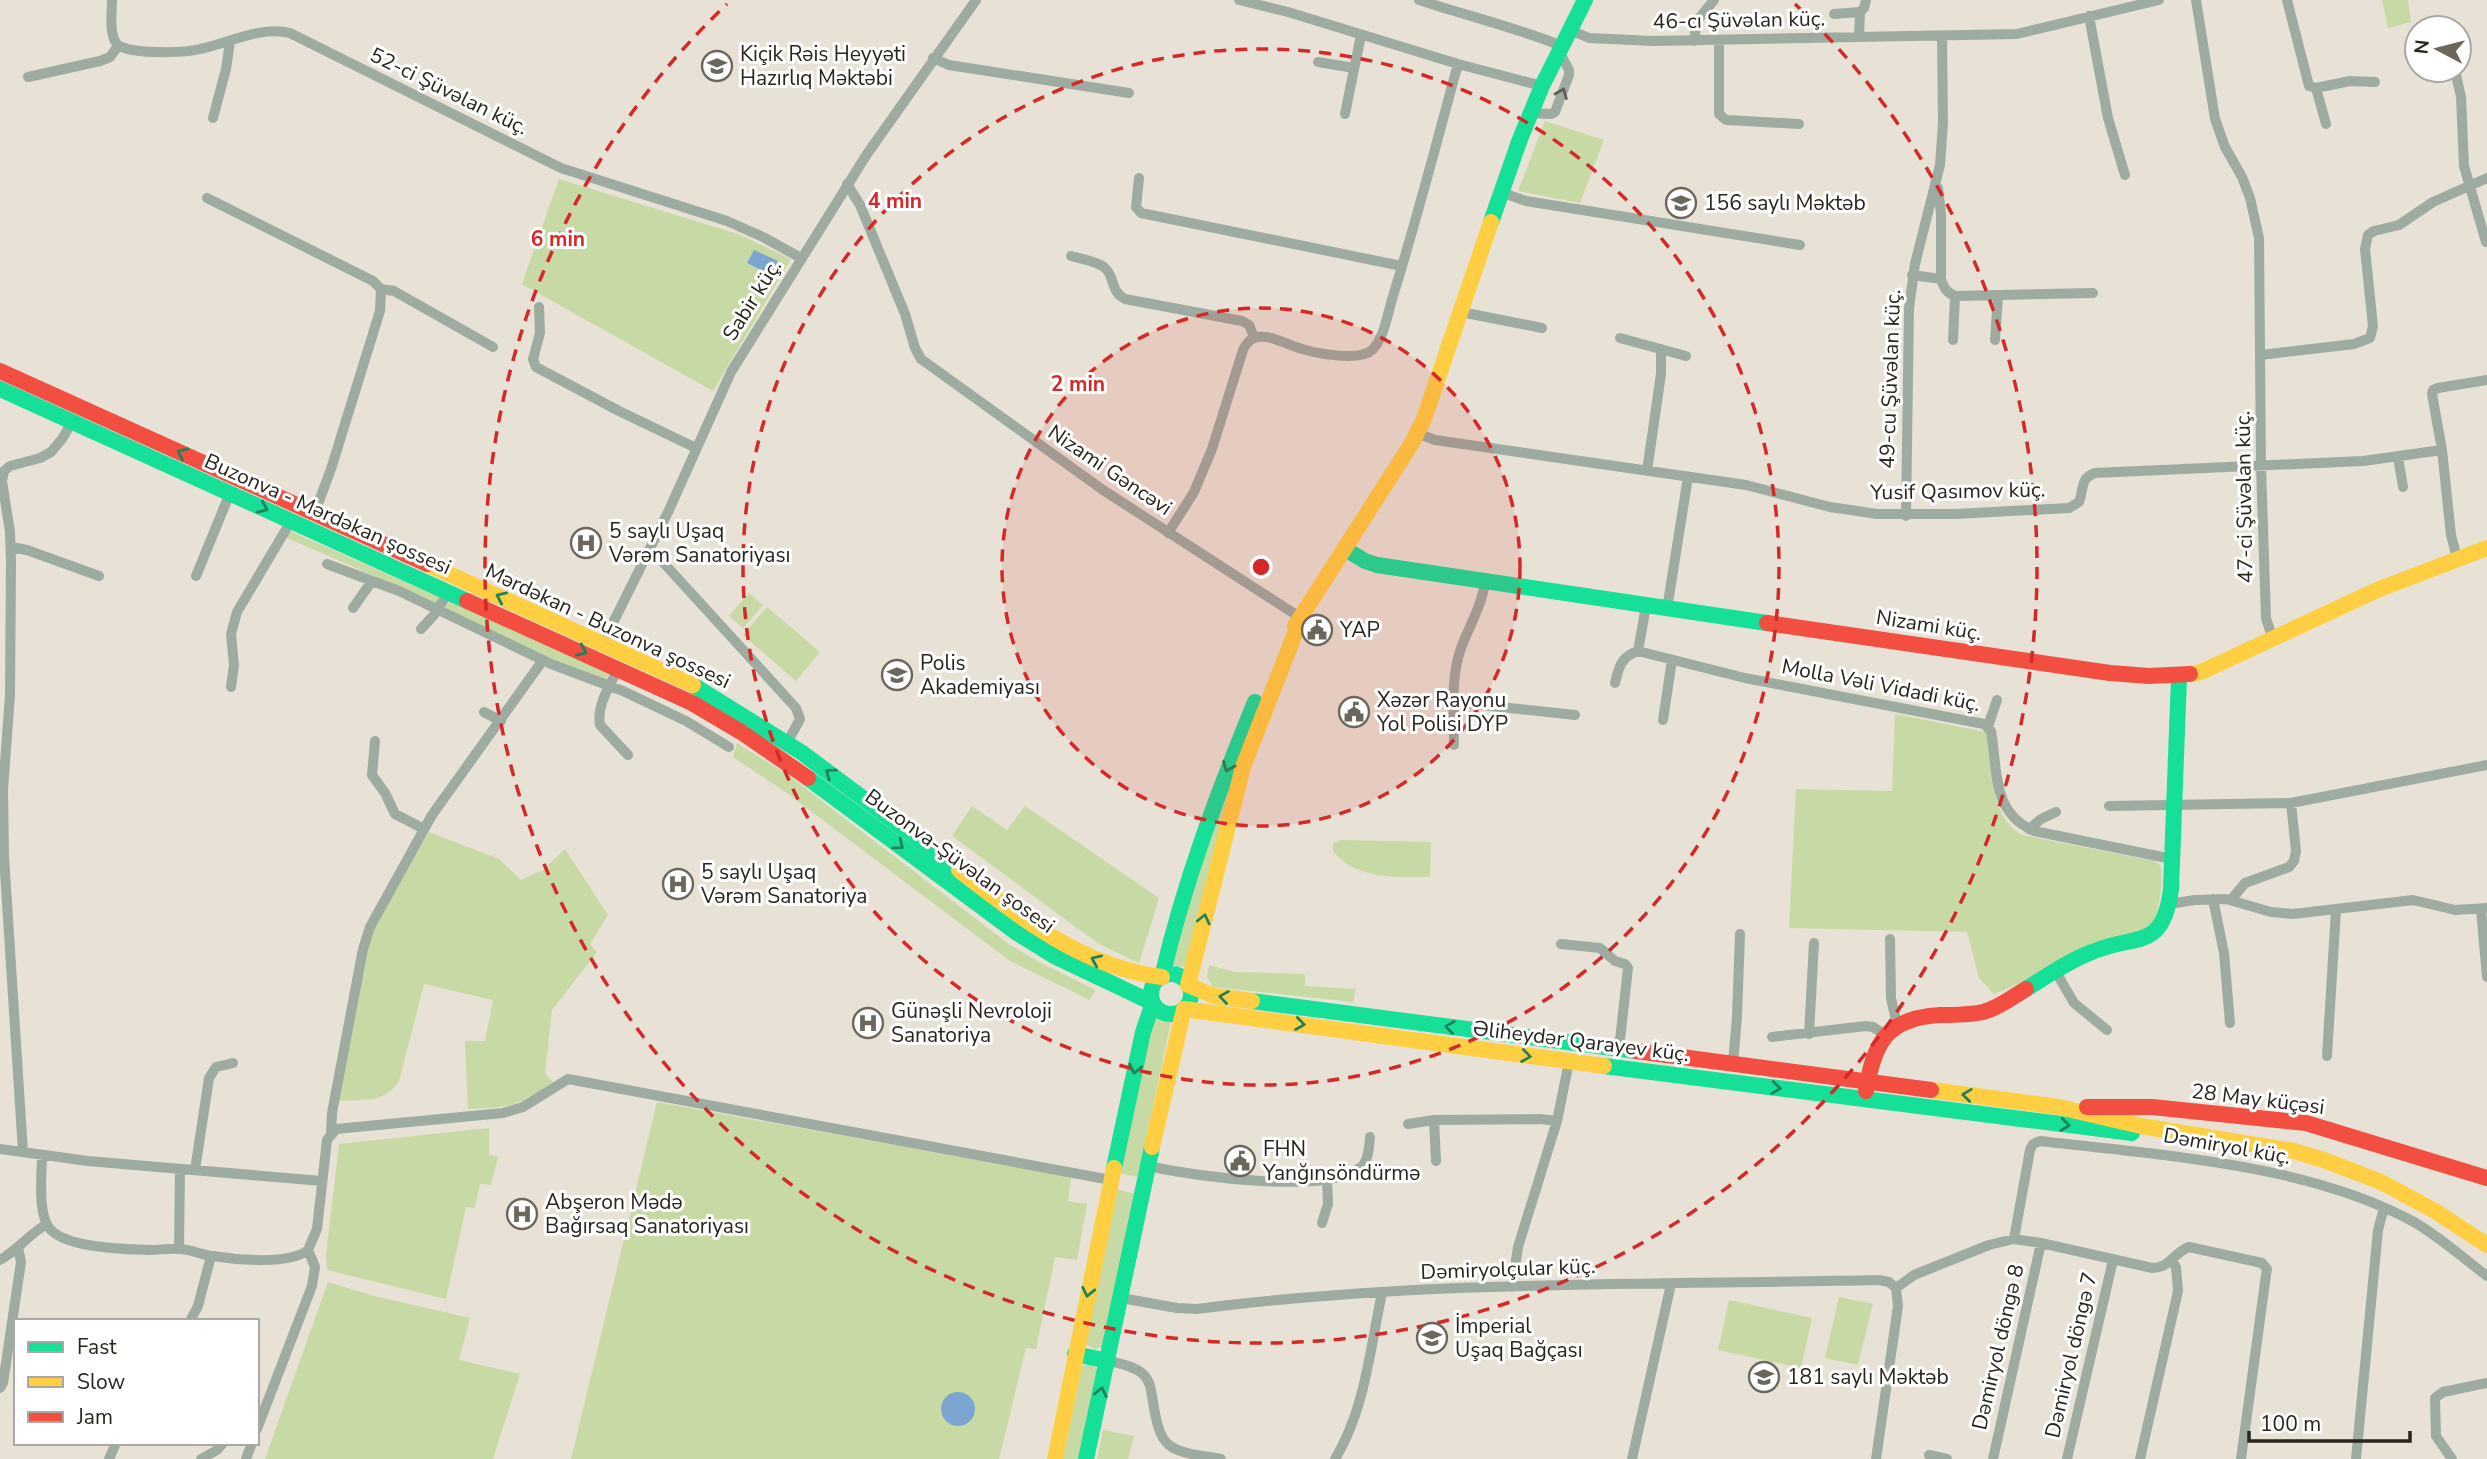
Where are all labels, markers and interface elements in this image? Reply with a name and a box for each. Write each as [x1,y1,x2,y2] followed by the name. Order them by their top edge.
[1652,4,1826,36] street label: 46-cı Şüvəlan küç.
[2403,14,2473,84] north arrow
[2408,38,2436,56] text: N
[740,40,906,92] place label: Kiçik Rəis Heyyəti Hazırlıq Məktəbi
[365,41,533,141] street label: 52-ci Şüvəlan küç.
[700,49,734,83] school or university icon: Kiçik Rəis Heyyəti Hazırlıq Məktəbi
[1554,88,1568,100] one-way arrow
[1664,186,1698,220] school or university icon: 156 saylı Məktəb
[868,187,922,215] text: 4 min
[1704,189,1866,217] place label: 156 saylı Məktəb
[531,225,585,253] text: 6 min
[716,254,788,346] street label: Sabir küç.
[1873,289,1907,469] street label: 49-cu Şüvəlan küç.
[1051,370,1105,398] text: 2 min
[2228,410,2260,584] street label: 47-ci Şüvəlan küç.
[1042,418,1178,522] street label: Nizami Gəncəvi
[177,447,189,461] one-way arrow
[200,447,456,581] street label: Buzonva - Mərdəkan şossesi
[1869,475,2046,507] street label: Yusif Qasımov küç.
[256,500,268,514] one-way arrow
[608,517,790,569] place label: 5 saylı Uşaq Vərəm Sanatoriyası
[569,526,603,560] hospital icon: 5 saylı Uşaq Vərəm Sanatoriyası
[1249,555,1273,579] centre of rings
[481,557,735,695] street label: Mərdəkan - Buzonva şossesi
[496,591,508,605] one-way arrow
[1874,603,1984,647] street label: Nizami küç.
[1300,613,1334,647] public building icon: YAP
[1339,616,1380,644] place label: YAP
[575,643,588,657] one-way arrow
[920,649,1040,701] place label: Polis Akademiyası
[1779,652,1983,718] street label: Molla Vəli Vidadi küç.
[880,658,914,692] school or university icon: Polis Akademiyası
[1376,686,1508,738] place label: Xəzər Rayonu Yol Polisi DYP
[1337,695,1371,729] public building icon: Xəzər Rayonu Yol Polisi DYP
[1222,760,1236,772] one-way arrow
[825,769,838,781] one-way arrow
[859,783,1061,939] street label: Buzonva-Şüvəlan şosesi
[892,836,904,849] one-way arrow
[700,858,867,910] place label: 5 saylı Uşaq Vərəm Sanatoriya
[661,867,695,901] hospital icon: 5 saylı Uşaq Vərəm Sanatoriya
[1196,913,1211,925] one-way arrow
[1091,954,1104,968] one-way arrow
[1218,990,1230,1005] one-way arrow
[891,997,1052,1049] place label: Günəşli Nevroloji Sanatoriya
[851,1006,885,1040] hospital icon: Günəşli Nevroloji Sanatoriya
[1471,1014,1691,1068] street label: Əliheydər Qarayev küç.
[1294,1017,1306,1032] one-way arrow
[1444,1020,1456,1035] one-way arrow
[1520,1048,1531,1063] one-way arrow
[1129,1063,1144,1075] one-way arrow
[2190,1077,2326,1121] street label: 28 May küçəsi
[1770,1080,1781,1095] one-way arrow
[1961,1088,1973,1103] one-way arrow
[2060,1118,2071,1133] one-way arrow
[2161,1121,2293,1171] street label: Dəmiryol küç.
[1262,1135,1420,1187] place label: FHN Yanğınsöndürmə
[1223,1144,1257,1178] public building icon: FHN Yanğınsöndürmə
[545,1188,749,1240] place label: Abşeron Mədə Bağırsaq Sanatoriyası
[505,1197,539,1231] hospital icon: Abşeron Mədə Bağırsaq Sanatoriyası
[1420,1252,1596,1286] street label: Dəmiryolçular küç.
[1965,1262,2031,1432] street label: Dəmiryol döngə 8
[2038,1270,2104,1440] street label: Dəmiryol döngə 7
[1081,1286,1096,1298] one-way arrow
[1455,1312,1583,1364] place label: İmperial Uşaq Bağçası
[14,1319,259,1445] legend
[1415,1321,1449,1355] school or university icon: İmperial Uşaq Bağçası
[77,1333,117,1361] text: Fast
[1747,1360,1781,1394] school or university icon: 181 saylı Məktəb
[1787,1363,1949,1391] place label: 181 saylı Məktəb
[77,1368,126,1396] text: Slow
[1093,1386,1107,1398] one-way arrow
[2249,1400,2410,1444] scale bar
[76,1403,113,1431] text: Jam
[2260,1410,2321,1438] text: 100 m

